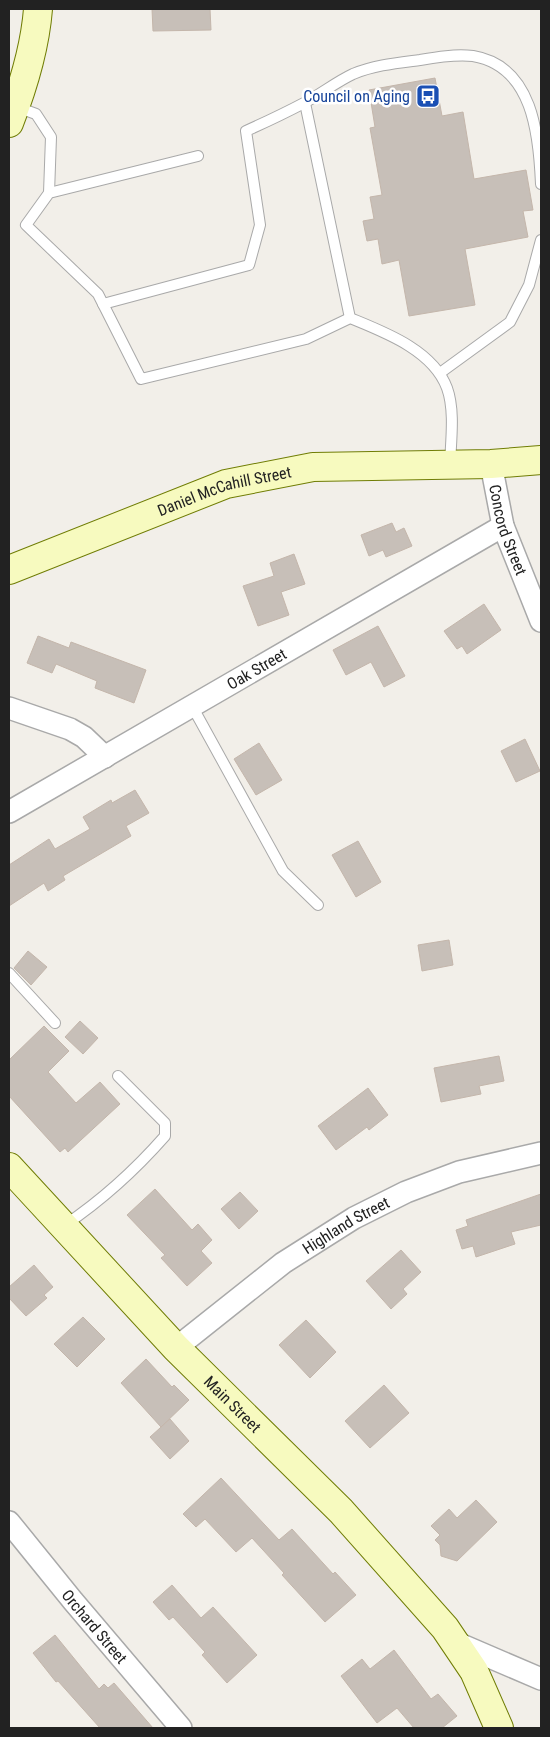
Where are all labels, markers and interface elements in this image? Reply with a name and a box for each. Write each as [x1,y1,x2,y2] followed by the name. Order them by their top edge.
[415,83,441,109] bus stop icon: Council on Aging
[303,87,410,106] place label: Council on Aging
[155,462,293,520] street label: Daniel McCahill Street
[485,483,531,578] street label: Concord Street
[224,644,290,694] street label: Oak Street
[299,1193,393,1258] street label: Highland Street
[200,1372,265,1437] street label: Main Street
[58,1586,131,1668] street label: Orchard Street

